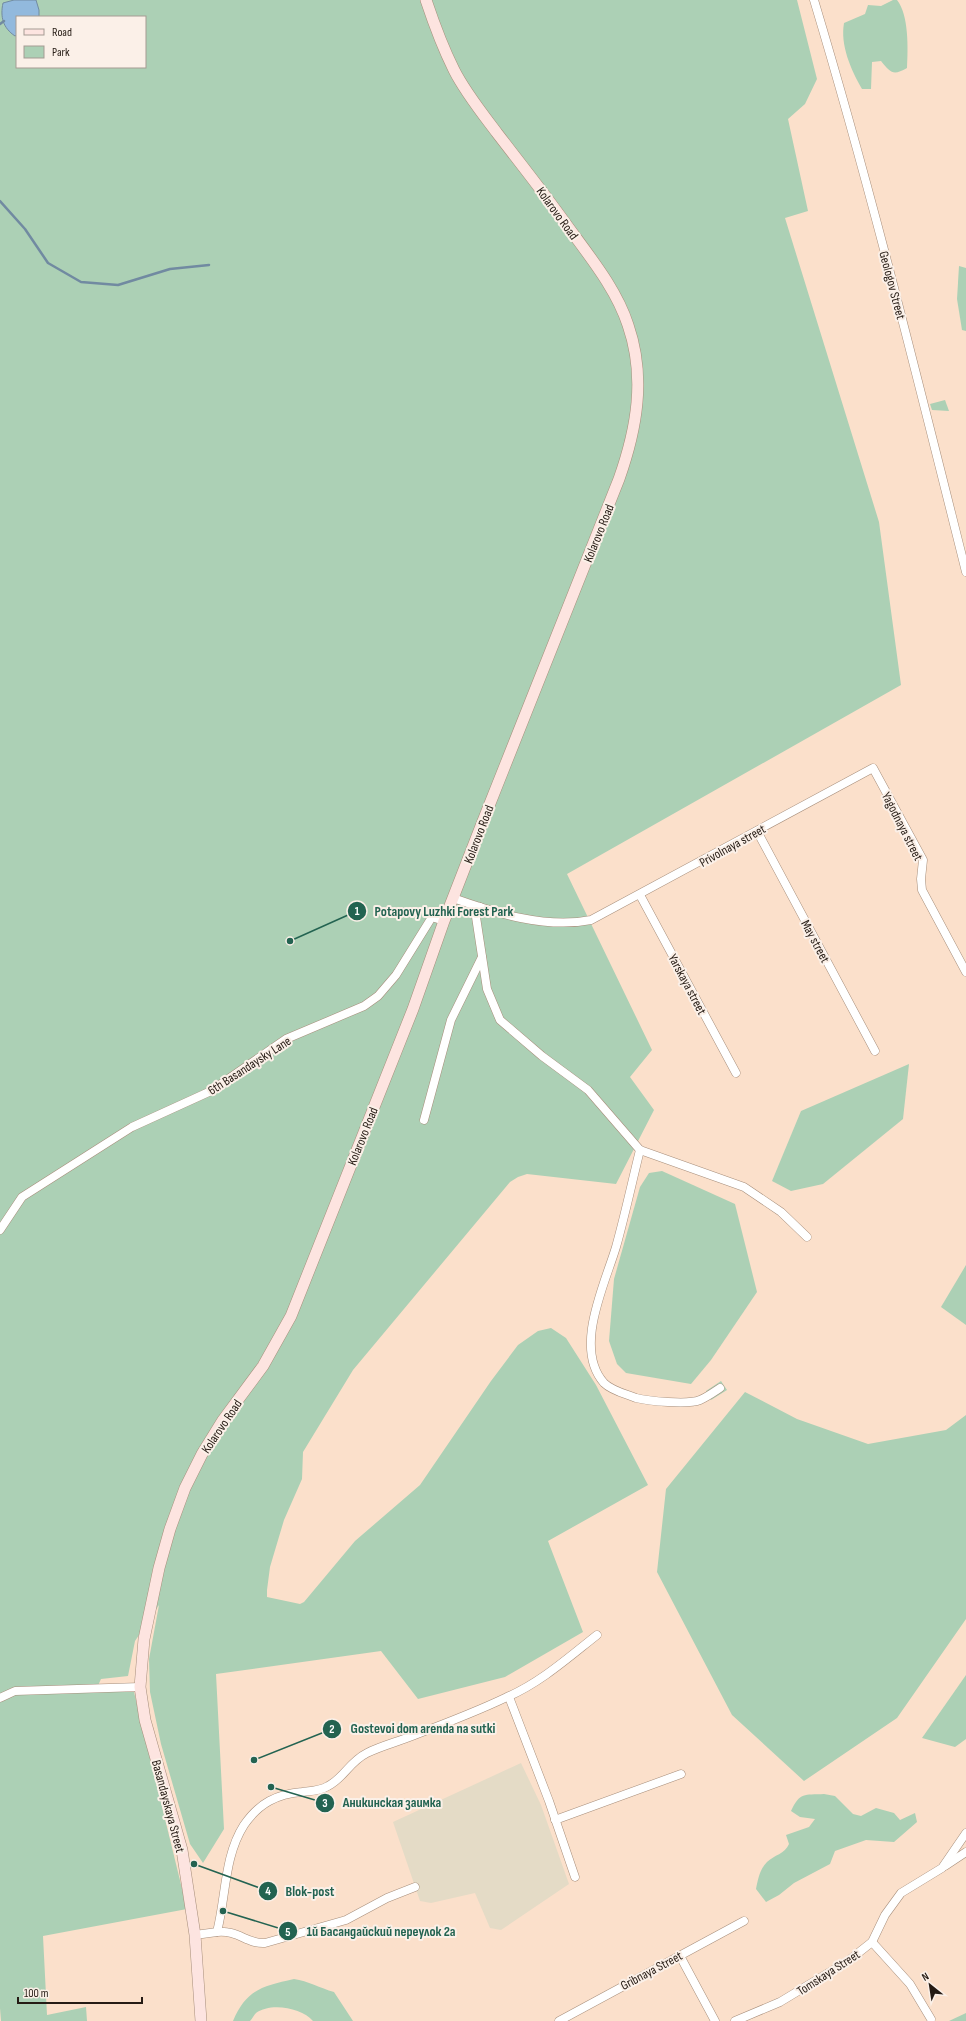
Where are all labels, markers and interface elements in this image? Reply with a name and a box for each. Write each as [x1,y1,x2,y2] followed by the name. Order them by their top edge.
[16,16,146,68] legend
[52,25,72,40] text: Road
[52,45,70,60] text: Park
[533,184,582,243] street label: Kolarovo Road
[875,249,909,321] street label: Geologov Street
[580,502,618,565] street label: Kolarovo Road
[878,790,926,863] street label: Yagodnaya street
[460,803,497,866] street label: Kolarovo Road
[697,821,768,871] street label: Privolnaya street
[347,898,522,924] callout: Potapovy Luzhki Forest Park
[375,903,514,920] text: Potapovy Luzhki Forest Park
[355,904,360,919] text: 1
[797,917,833,966] street label: May street
[664,951,710,1018] street label: Yarskaya street
[205,1033,294,1099] street label: 6th Basandaysky Lane
[344,1105,382,1168] street label: Kolarovo Road
[198,1397,246,1456] street label: Kolarovo Road
[322,1716,503,1742] callout: Gostevoi dom arenda na sutki
[351,1720,496,1737] text: Gostevoi dom arenda na sutki
[329,1722,335,1737] text: 2
[148,1758,188,1854] street label: Basandayskaya Street
[315,1790,450,1816] callout: Аникинская заимка
[342,1794,442,1811] text: Аникинская заимка
[322,1796,328,1811] text: 3
[258,1878,343,1904] callout: Blok-post
[286,1883,335,1900] text: Blok-post
[265,1884,271,1899] text: 4
[278,1918,463,1944] callout: 1й Басандайский переулок 2а
[306,1923,456,1940] text: 1й Басандайский переулок 2а
[285,1925,291,1940] text: 5
[794,1946,863,1999] street label: Tomskaya Street
[618,1948,685,1994] street label: Gribnaya Street
[910,1965,950,2005] north arrow
[919,1970,931,1984] text: N
[18,1979,142,2005] scale bar
[24,1986,49,2001] text: 100 m

